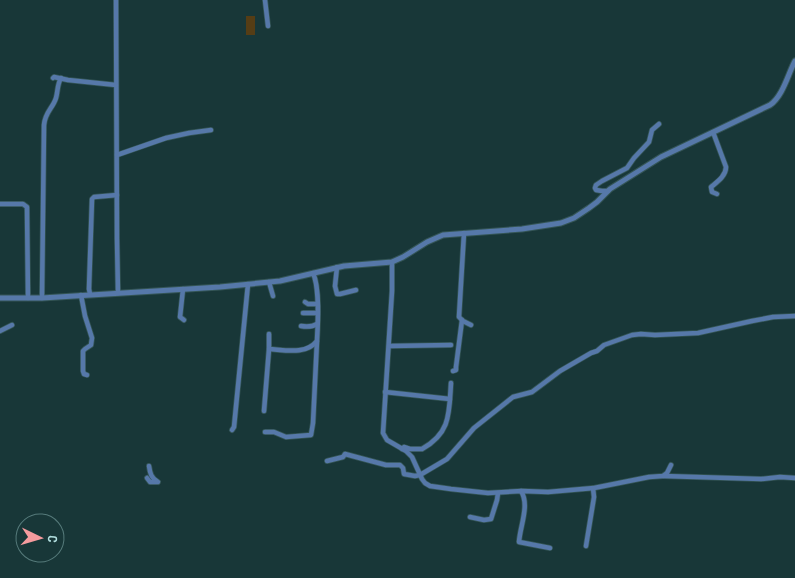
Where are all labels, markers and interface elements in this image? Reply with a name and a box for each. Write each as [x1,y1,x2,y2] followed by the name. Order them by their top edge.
[15,513,65,563] north arrow
[44,535,61,543] text: С

